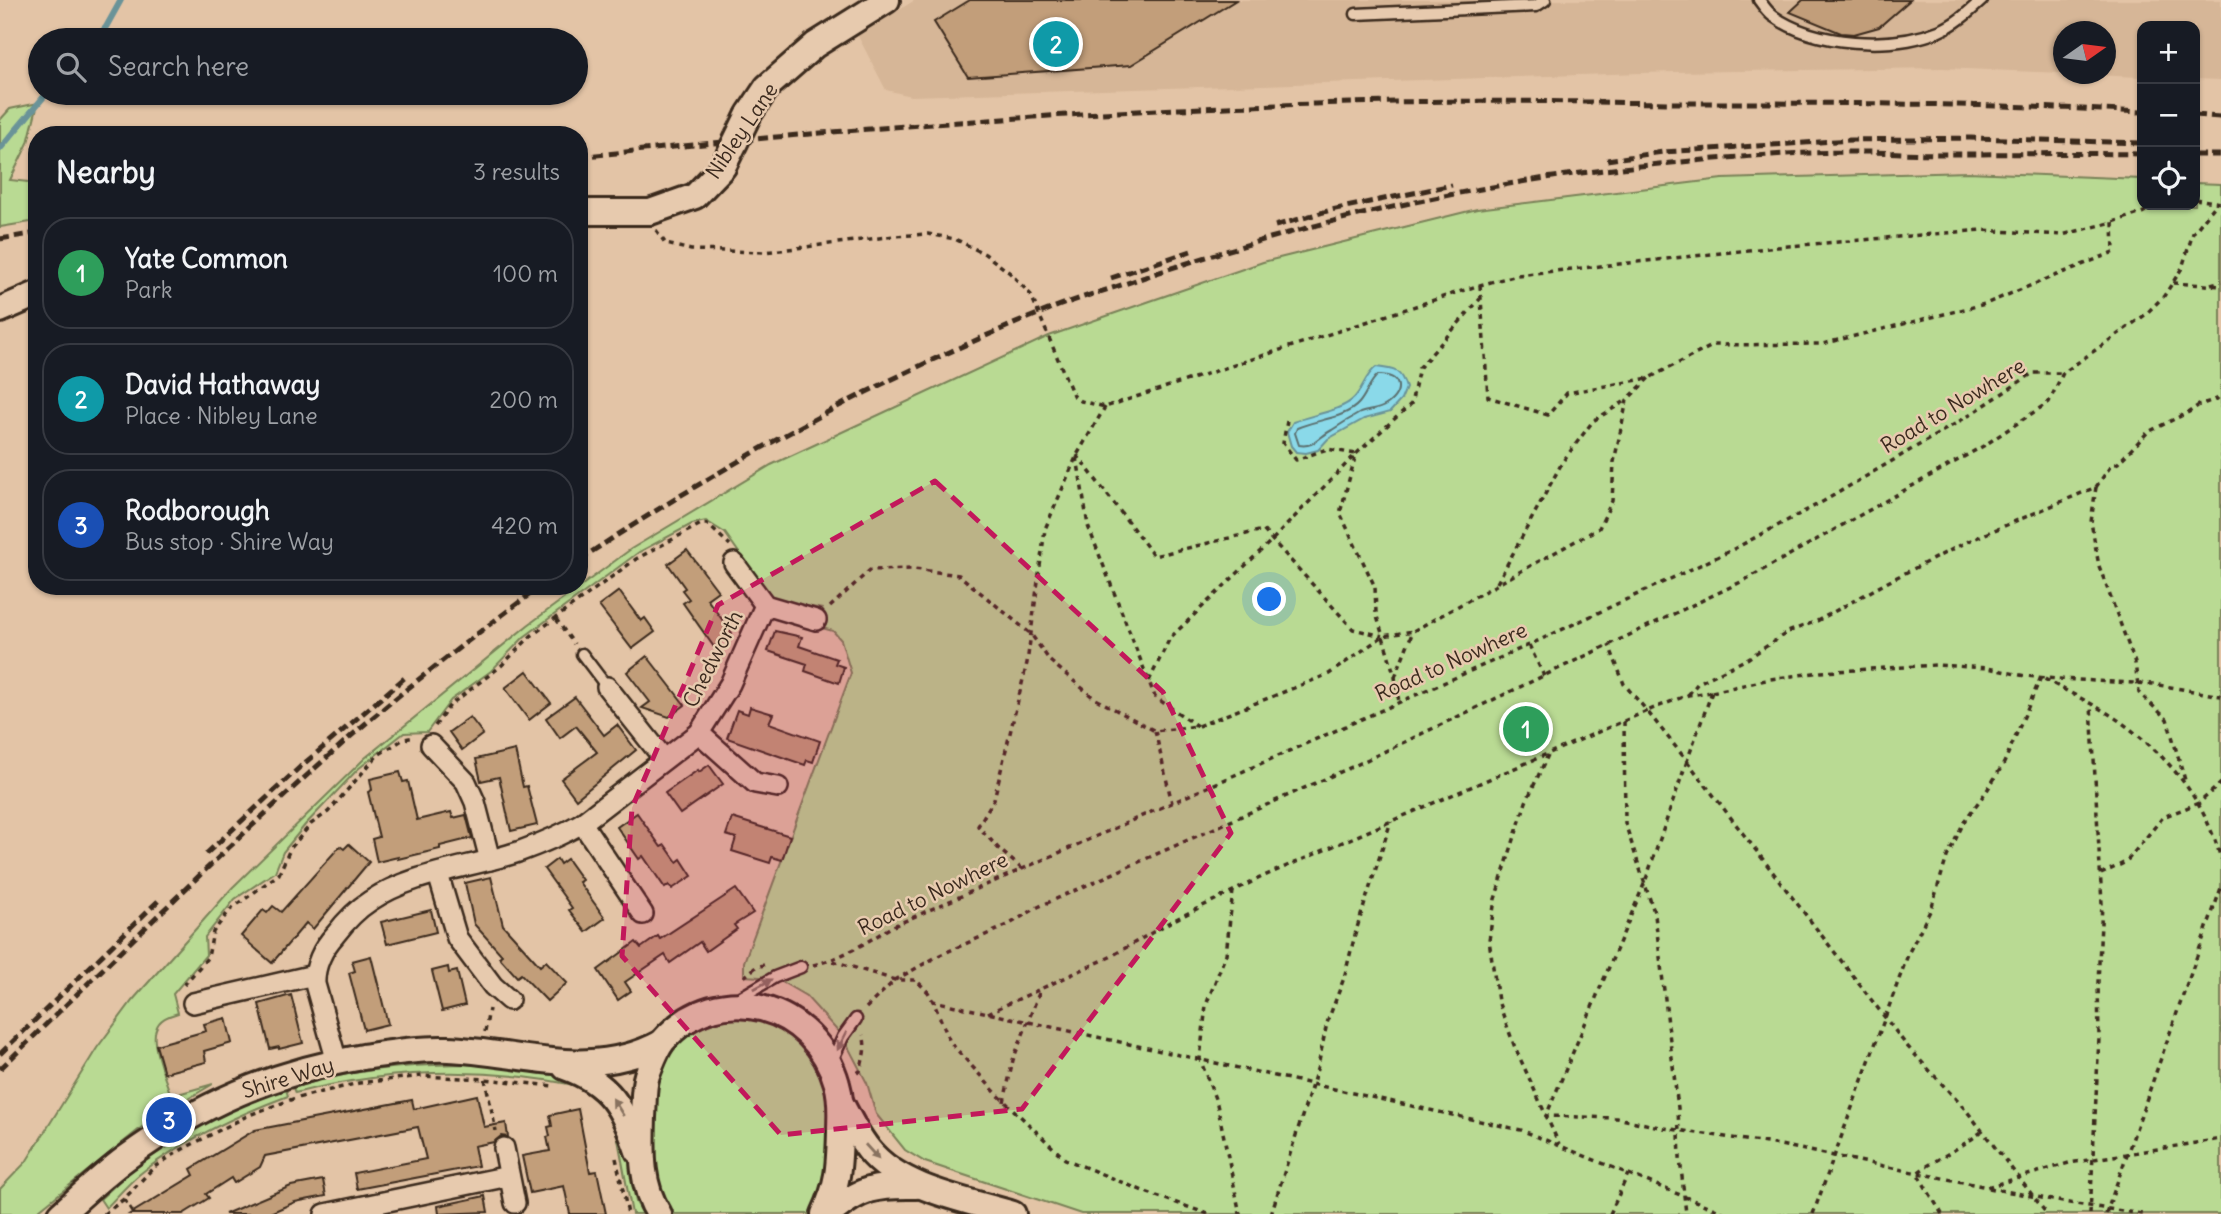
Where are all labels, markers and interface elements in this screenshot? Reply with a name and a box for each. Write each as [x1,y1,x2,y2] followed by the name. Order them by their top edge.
[1033,18,1079,70] pin: 2
[2053,21,2116,84] north arrow
[2137,21,2200,210] map controls
[2137,21,2200,84] button: +
[28,28,588,105] search box
[52,48,90,86] icon: search
[108,50,249,83] text: Search here
[700,77,784,184] street label: Nibley Lane
[2137,84,2200,147] button: −
[2137,147,2200,210] button: locate
[56,153,156,191] text: Nearby
[473,157,560,186] text: 3 results
[125,242,288,275] text: Yate Common
[76,259,86,288] text: 1
[493,259,558,288] text: 100 m
[125,275,173,304] text: Park
[1876,352,2030,459] street label: Road to Nowhere
[125,368,320,401] text: David Hathaway
[75,385,87,414] text: 2
[489,385,558,414] text: 200 m
[125,401,318,430] text: Place · Nibley Lane
[125,494,270,527] text: Rodborough
[74,511,88,540] text: 3
[491,511,558,540] text: 420 m
[125,527,334,556] text: Bus stop · Shire Way
[1252,582,1286,616] your location
[677,606,749,712] street label: Chedworth
[1371,616,1531,707] street label: Road to Nowhere
[1503,703,1549,755] pin: 1
[853,846,1012,942] street label: Road to Nowhere
[753,978,772,991] one-way arrow
[836,1032,848,1052] one-way arrow
[238,1051,337,1104] street label: Shire Way
[146,1094,192,1146] pin: 3
[612,1097,625,1117] one-way arrow
[864,1143,880,1160] one-way arrow

